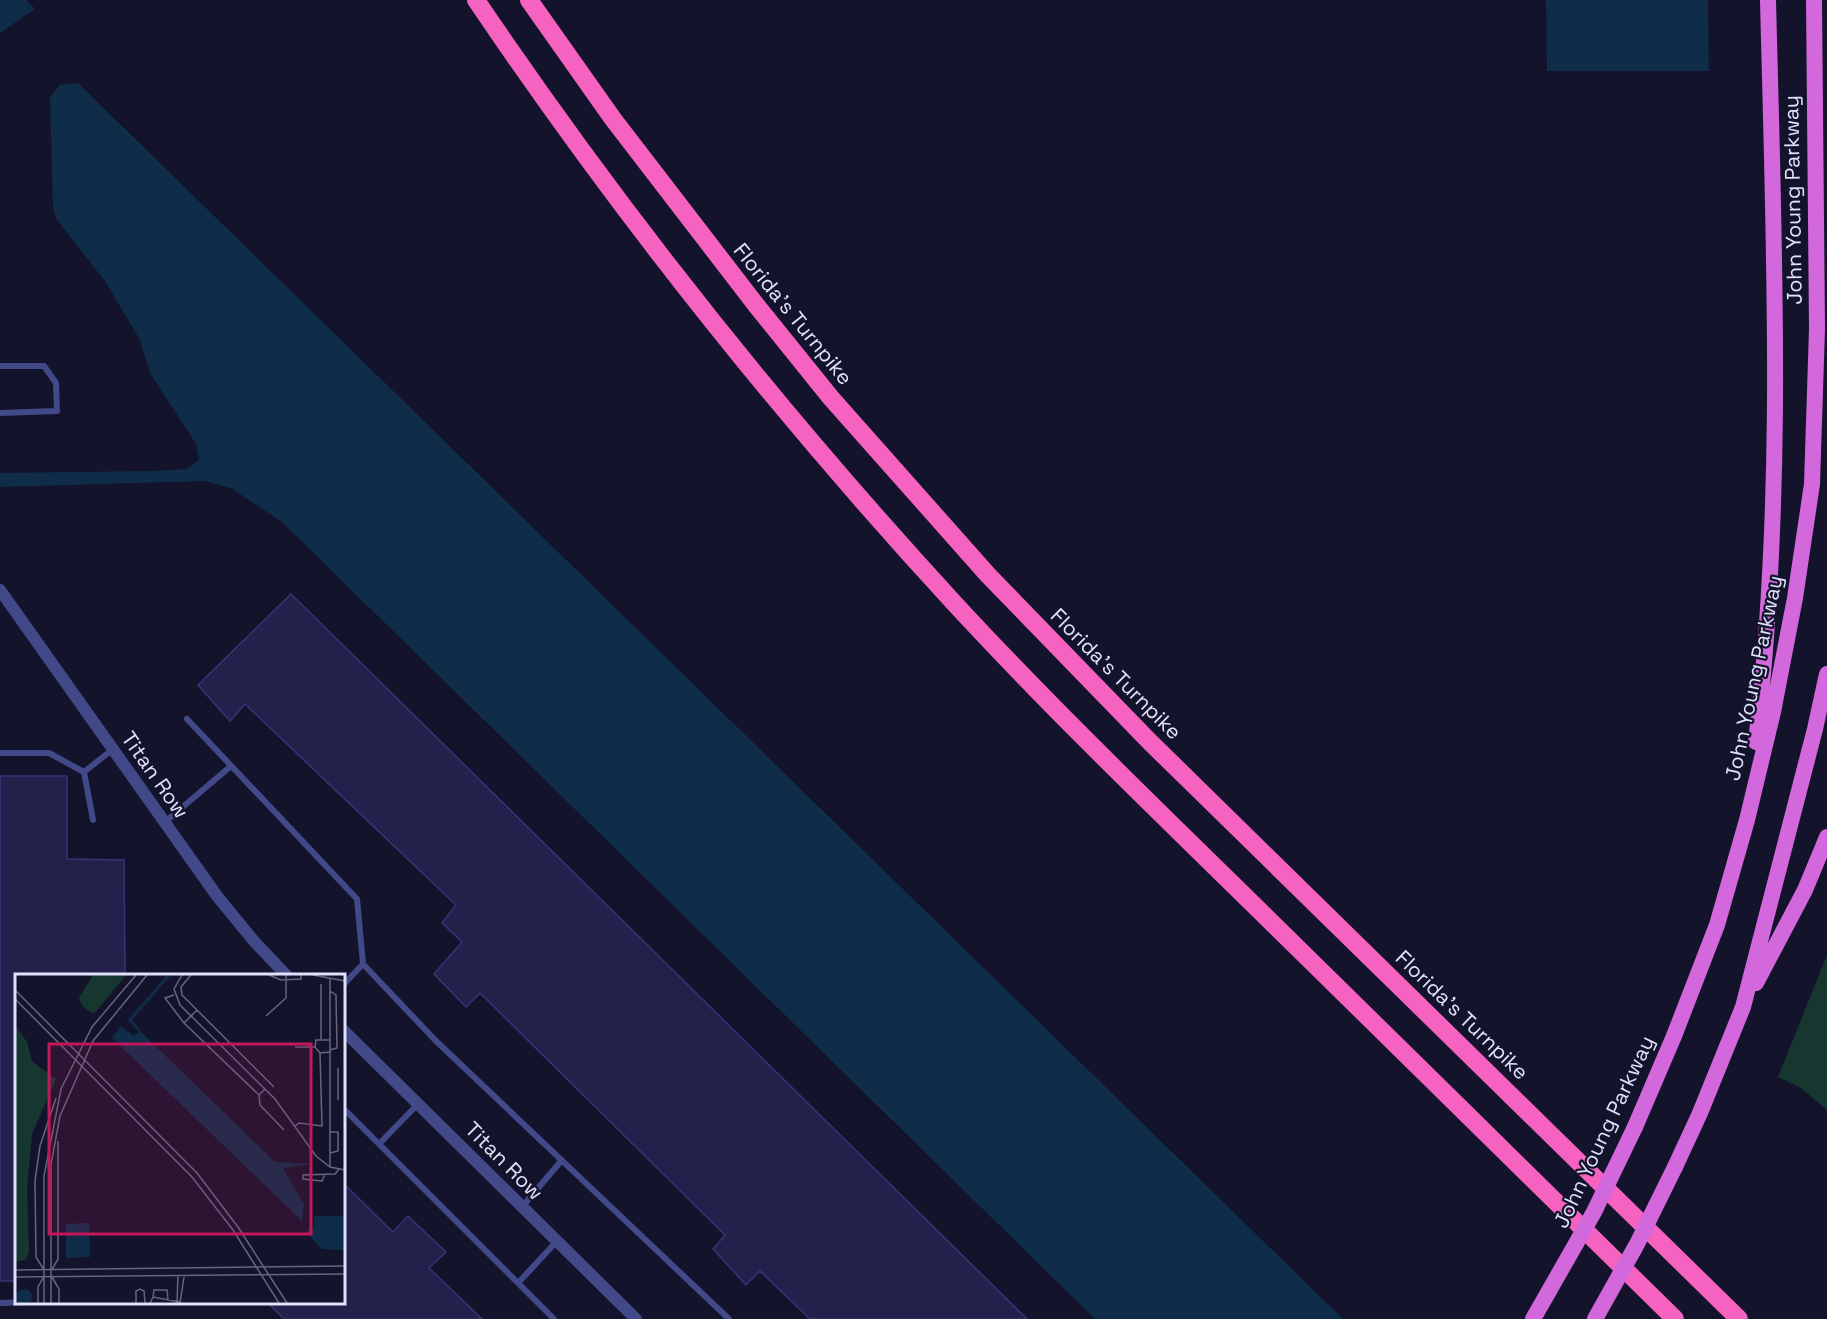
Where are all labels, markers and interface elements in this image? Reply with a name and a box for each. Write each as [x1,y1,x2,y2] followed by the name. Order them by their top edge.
[1777,95,1808,305] street label: John Young Parkway
[728,237,859,390] street label: Florida's Turnpike
[1719,573,1788,783] street label: John Young Parkway
[1045,602,1188,745] street label: Florida's Turnpike
[116,726,195,823] street label: Titan Row
[1390,944,1535,1085] street label: Florida's Turnpike
[15,974,345,1304] inset map
[1547,1031,1660,1232] street label: John Young Parkway
[459,1116,549,1206] street label: Titan Row

